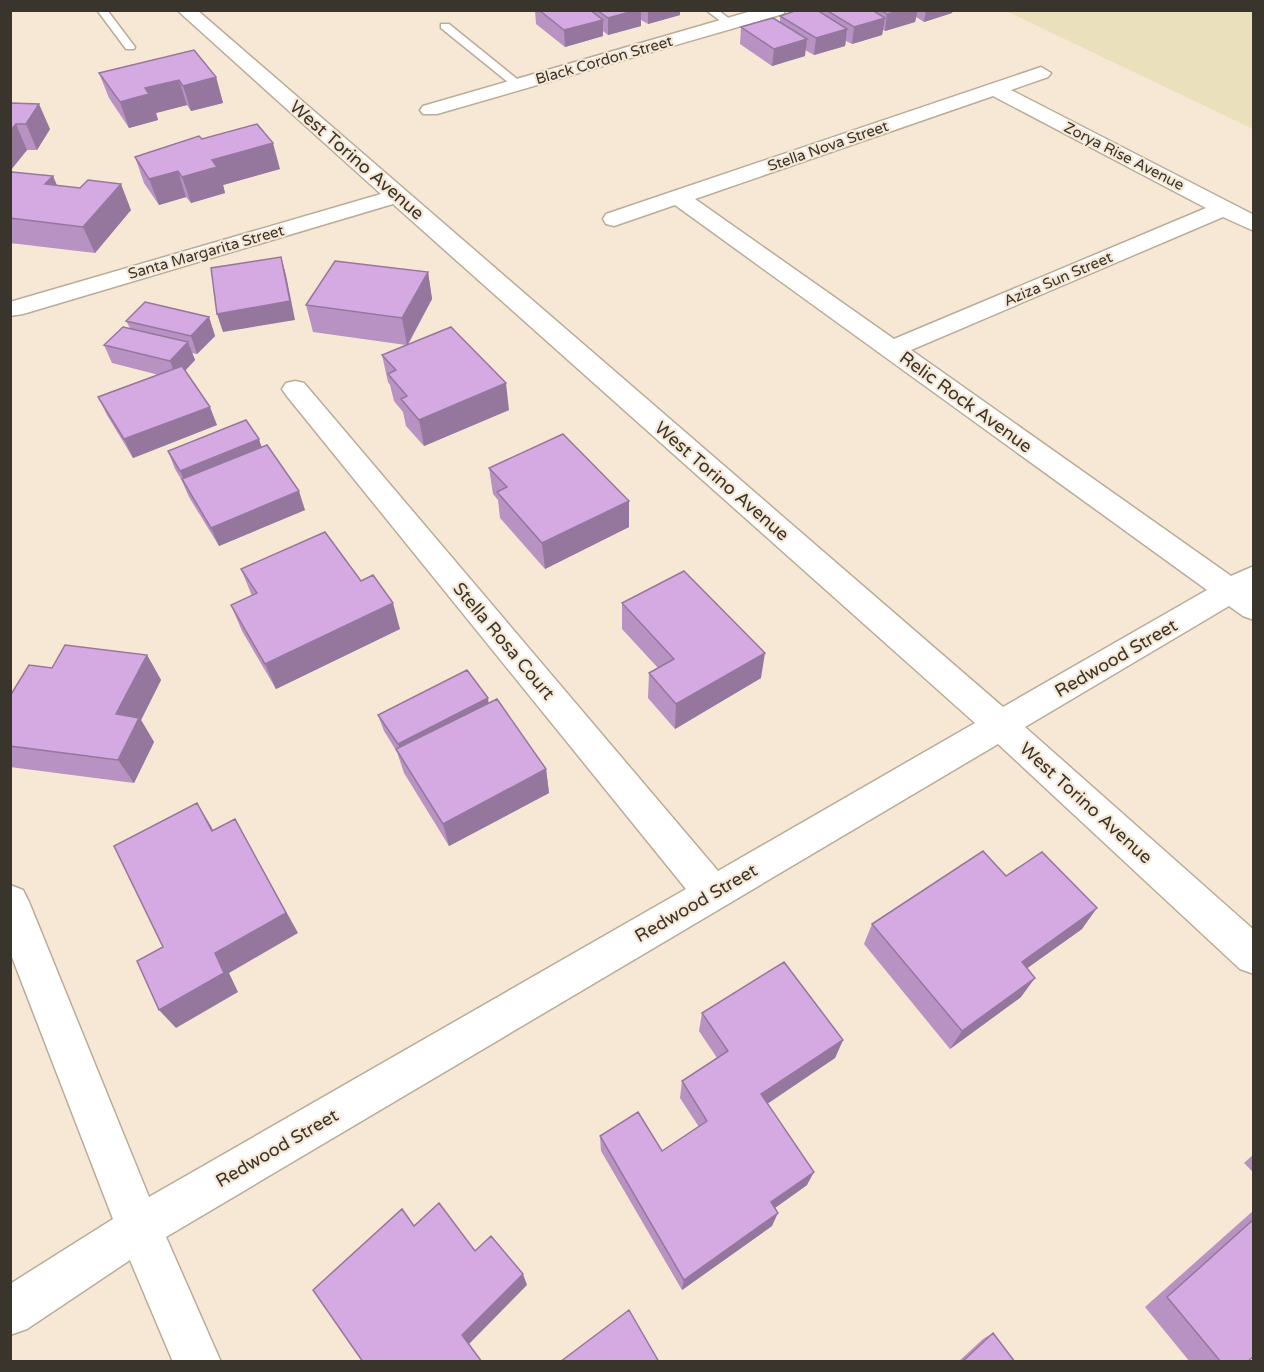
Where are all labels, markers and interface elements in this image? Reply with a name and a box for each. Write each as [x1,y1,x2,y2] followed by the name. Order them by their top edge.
[533,32,675,88] street label: Black Cordon Street
[285,96,429,224] street label: West Torino Avenue
[765,117,891,175] street label: Stella Nova Street
[1061,118,1187,194] street label: Zorya Rise Avenue
[126,221,286,283] street label: Santa Margarita Street
[1001,248,1115,310] street label: Aziza Sun Street
[895,347,1037,457] street label: Relic Rock Avenue
[650,417,794,545] street label: West Torino Avenue
[448,578,560,704] street label: Stella Rosa Court
[1051,614,1181,702] street label: Redwood Street
[1015,738,1157,868] street label: West Torino Avenue
[631,859,761,947] street label: Redwood Street
[212,1104,342,1192] street label: Redwood Street

